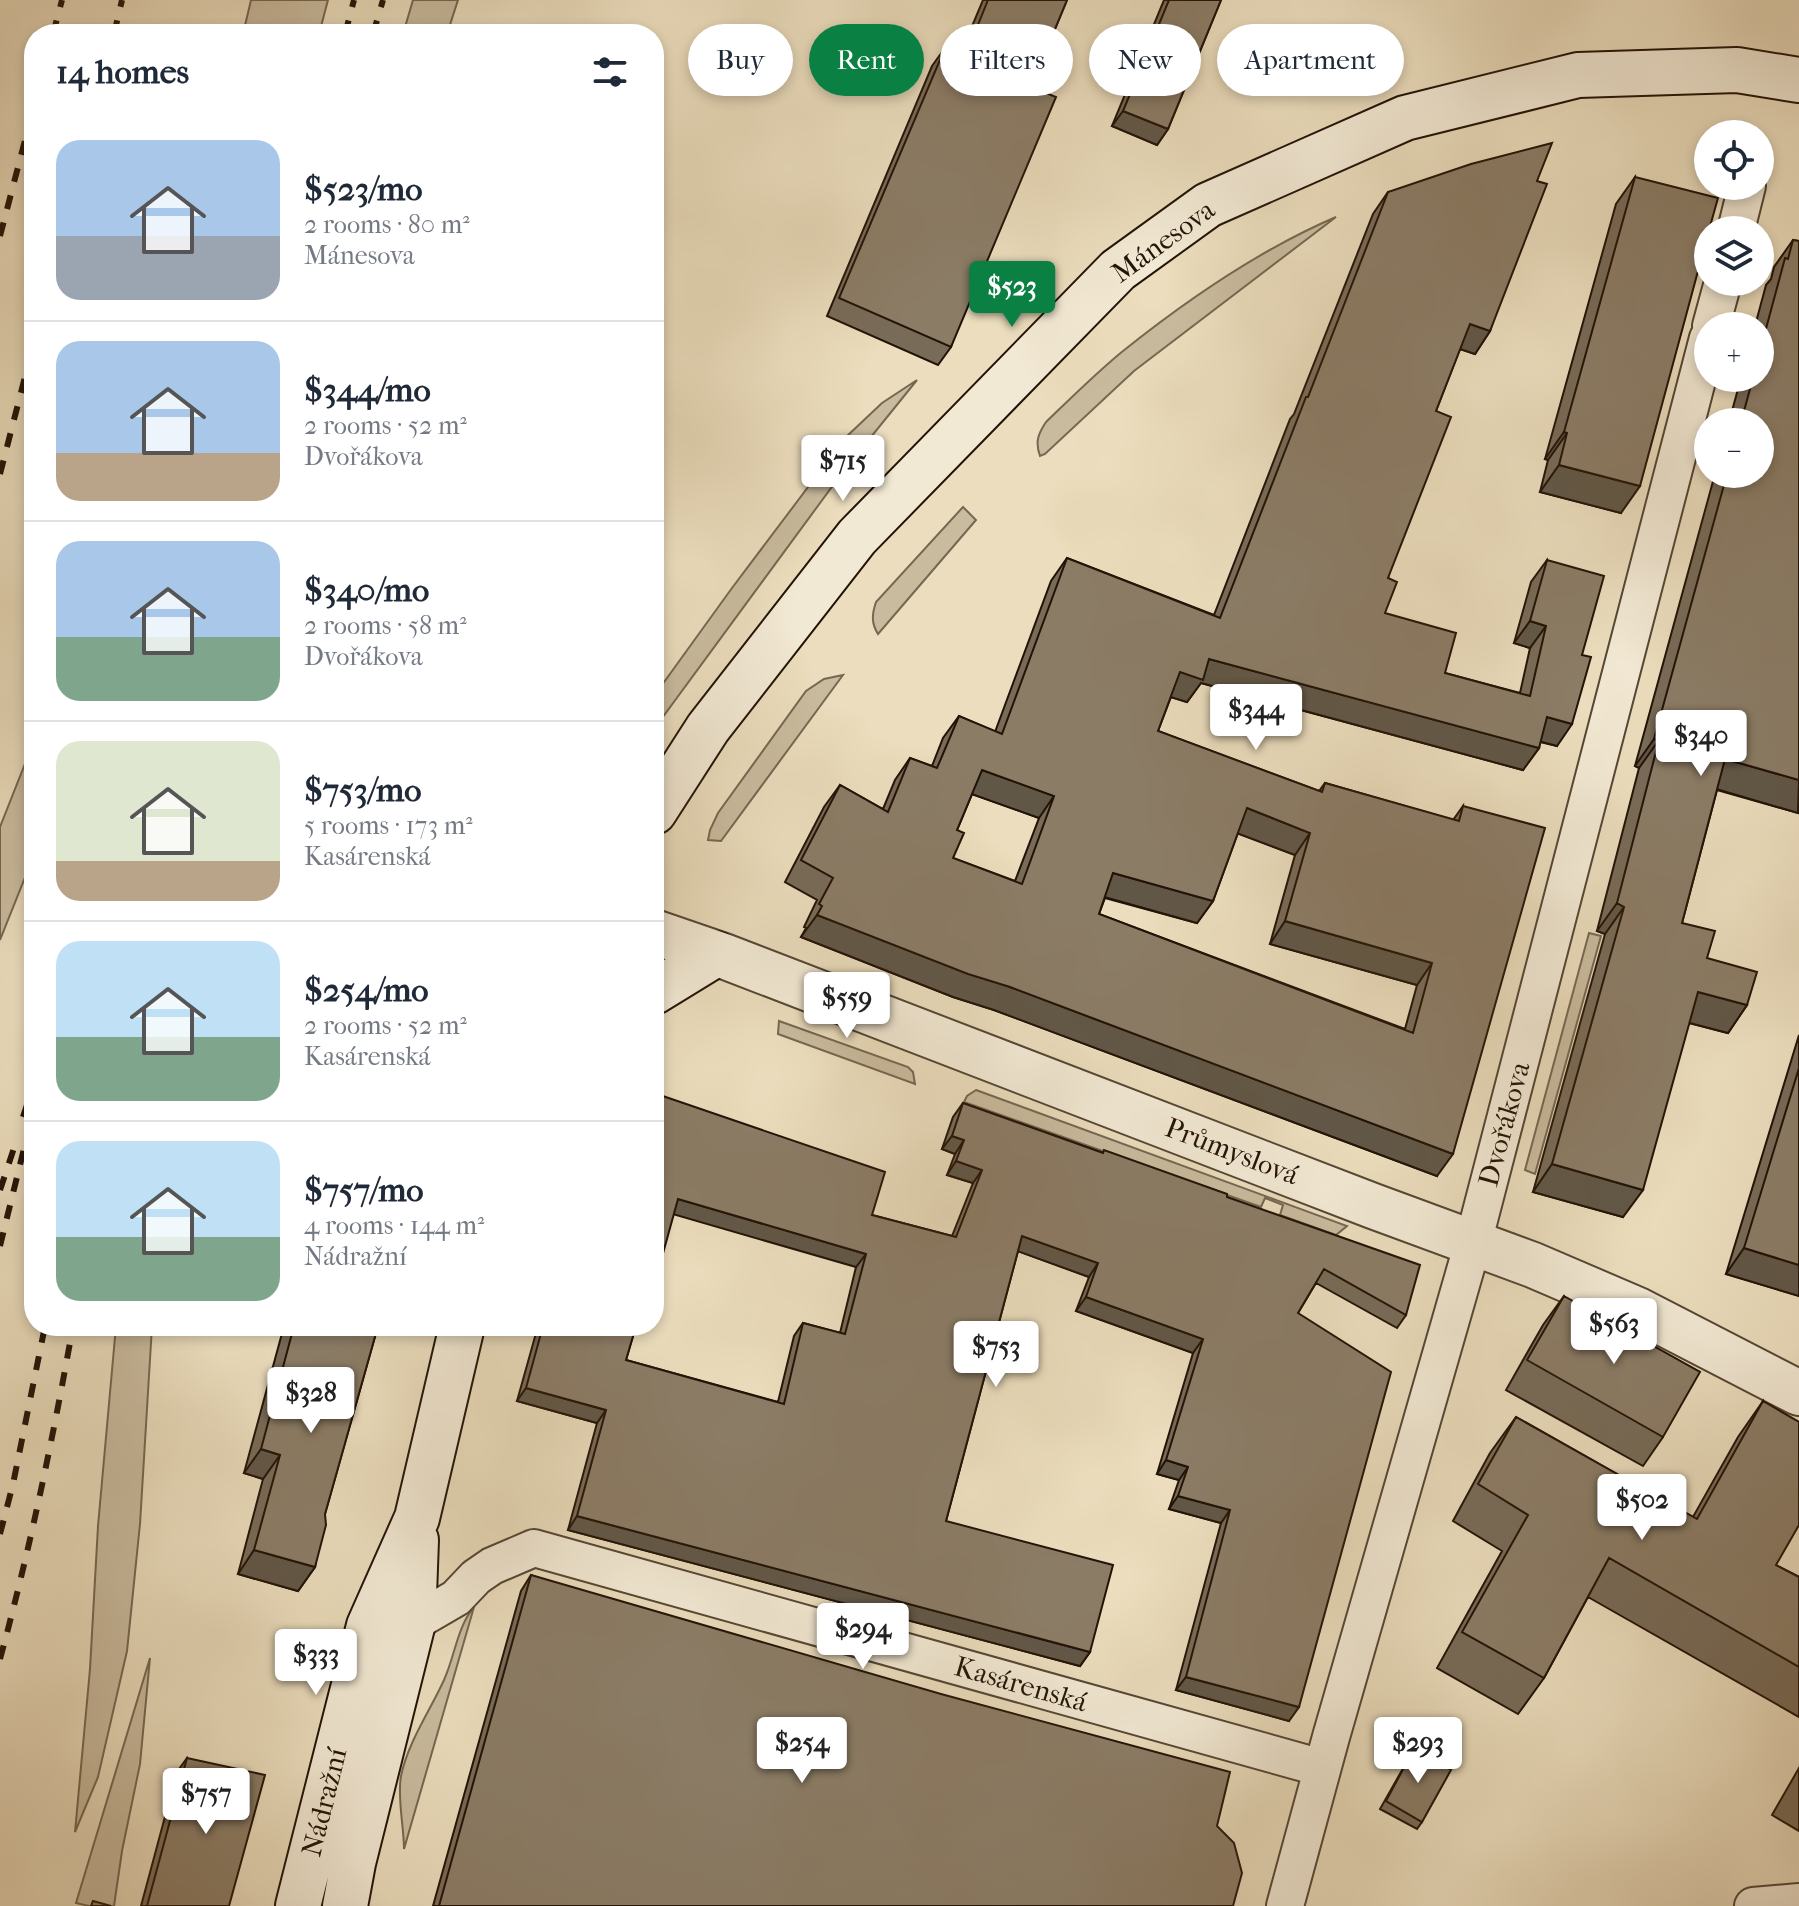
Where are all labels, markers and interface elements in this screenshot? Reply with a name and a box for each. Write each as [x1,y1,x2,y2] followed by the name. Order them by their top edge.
[688,24,793,96] chip: Buy
[809,24,924,96] chip: Rent
[940,24,1073,96] chip: Filters
[1089,24,1201,96] chip: New
[1217,24,1404,96] chip: Apartment
[588,50,632,94] icon: filters
[56,52,189,92] text: 14 homes
[1694,120,1774,488] map controls
[1694,120,1774,200] button: locate
[304,169,423,209] text: $523/mo
[120,172,216,268] icon: home
[1105,192,1222,289] street label: Mánesova
[304,209,470,240] text: 2 rooms · 80 m²
[1694,216,1774,296] button: layers
[304,240,415,271] text: Mánesova
[965,261,1059,329] pin: $523
[987,271,1037,302] text: $523
[1694,312,1774,392] button: +
[304,370,431,410] text: $344/mo
[120,373,216,469] icon: home
[1694,408,1774,488] button: −
[304,410,467,441] text: 2 rooms · 52 m²
[796,435,890,503] pin: $715
[304,441,423,472] text: Dvořákova
[819,445,867,476] text: $715
[304,570,429,610] text: $340/mo
[120,573,216,669] icon: home
[304,610,467,641] text: 2 rooms · 58 m²
[304,641,423,672] text: Dvořákova
[1209,684,1303,752] pin: $344
[1228,694,1284,725] text: $344
[1654,710,1748,778] pin: $340
[1674,720,1728,751] text: $340
[304,770,421,810] text: $753/mo
[120,773,216,869] icon: home
[304,810,473,841] text: 5 rooms · 173 m²
[304,841,431,872] text: Kasárenská
[304,970,429,1010] text: $254/mo
[800,972,894,1040] pin: $559
[120,973,216,1069] icon: home
[822,982,872,1013] text: $559
[304,1010,467,1041] text: 2 rooms · 52 m²
[304,1041,431,1072] text: Kasárenská
[1471,1057,1537,1190] street label: Dvořákova
[1161,1110,1304,1192] street label: Průmyslová
[304,1170,424,1210] text: $757/mo
[120,1173,216,1269] icon: home
[304,1210,484,1241] text: 4 rooms · 144 m²
[304,1241,407,1272] text: Nádražní
[1567,1298,1661,1366] pin: $563
[1589,1308,1639,1339] text: $563
[949,1321,1043,1389] pin: $753
[972,1331,1020,1362] text: $753
[264,1367,358,1435] pin: $328
[285,1377,337,1408] text: $328
[1595,1474,1689,1542] pin: $502
[1615,1484,1669,1515] text: $502
[816,1603,910,1671] pin: $294
[835,1613,891,1644] text: $294
[269,1629,363,1697] pin: $333
[293,1639,339,1670] text: $333
[951,1649,1092,1719] street label: Kasárenská
[755,1717,849,1785] pin: $254
[1371,1717,1465,1785] pin: $293
[775,1727,829,1758] text: $254
[1392,1727,1444,1758] text: $293
[295,1744,354,1860] street label: Nádražní
[159,1768,253,1836] pin: $757
[181,1778,231,1809] text: $757

